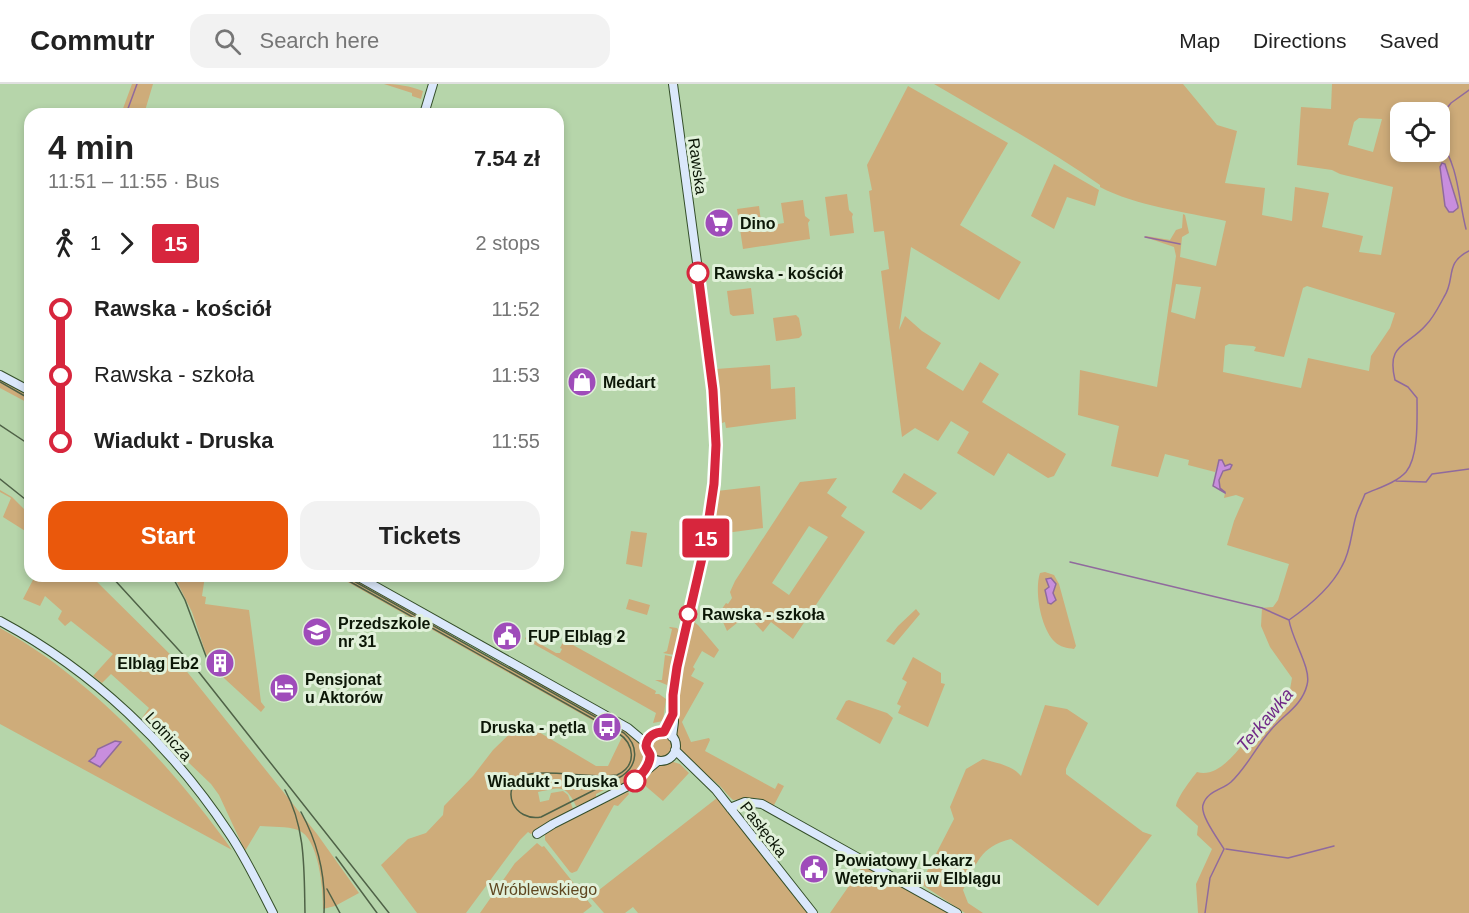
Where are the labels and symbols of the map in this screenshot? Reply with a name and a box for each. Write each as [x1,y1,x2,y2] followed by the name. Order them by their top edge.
[685,137,710,196] street label: Rawska
[703,207,735,239] supermarket icon: Dino
[740,215,776,232] place label: Dino
[687,262,709,284] marker: Rawska - kościół
[714,265,844,282] place label: Rawska - kościół
[566,366,598,398] shop icon: Medart
[603,374,656,391] place label: Medart
[679,518,733,558] line badge: 15
[679,605,697,623] marker: Rawska - szkoła
[702,606,825,623] place label: Rawska - szkoła
[338,615,431,650] place label: Przedszkole nr 31
[301,616,333,648] school or university icon: Przedszkole nr 31
[491,620,523,652] public building icon: FUP Elbląg 2
[528,628,626,645] place label: FUP Elbląg 2
[204,647,236,679] building icon: Elbląg Eb2
[117,655,199,672] place label: Elbląg Eb2
[305,671,383,706] place label: Pensjonat u Aktorów
[268,672,300,704] hotel icon: Pensjonat u Aktorów
[1233,684,1297,756] water label: Terkawka
[142,709,195,764] street label: Lotnicza
[591,711,623,743] bus stop icon: Druska - pętla
[480,719,586,736] place label: Druska - pętla
[624,770,646,792] marker: Wiadukt - Druska
[487,773,618,790] place label: Wiadukt - Druska
[737,798,790,860] street label: Pasłęcka
[835,852,1001,887] place label: Powiatowy Lekarz Weterynarii w Elblągu
[798,853,830,885] public building icon: Powiatowy Lekarz Weterynarii w Elblągu
[489,881,597,898] park label: Wróblewskiego

